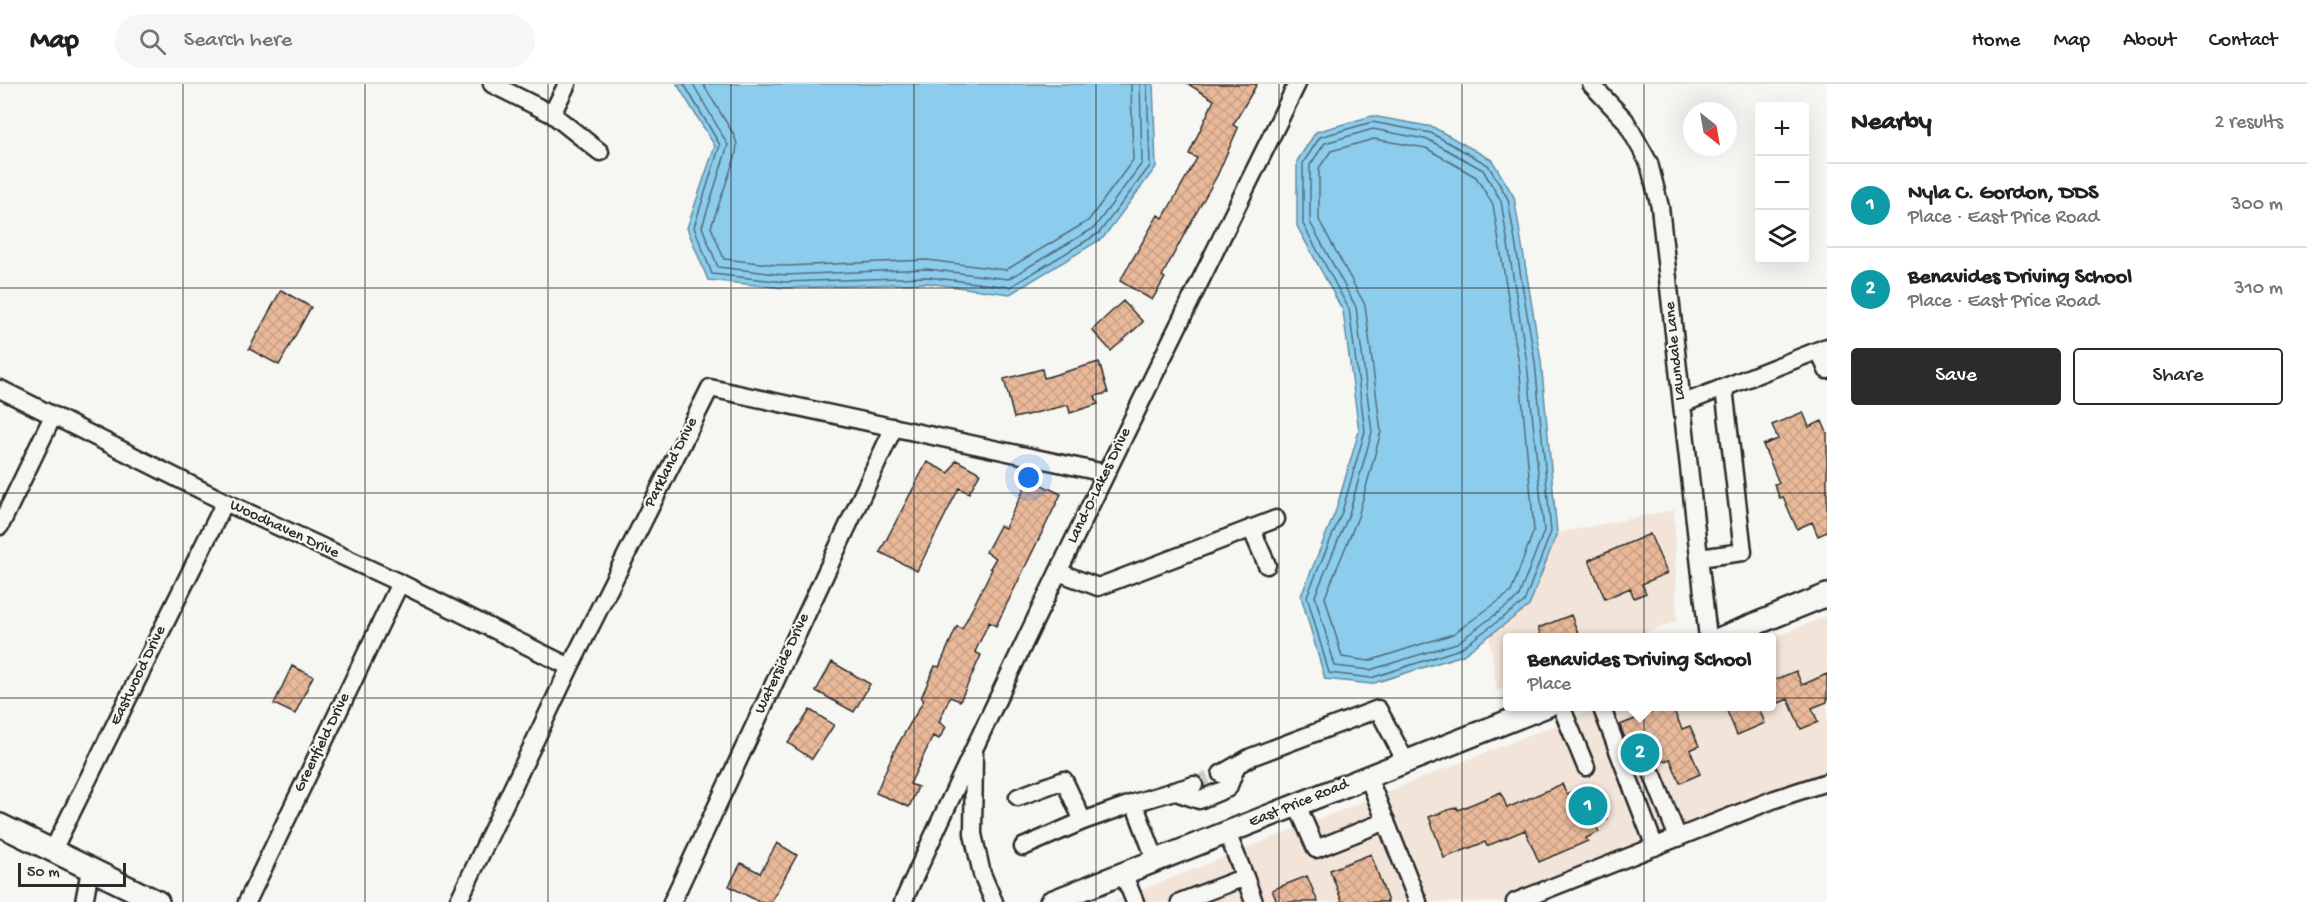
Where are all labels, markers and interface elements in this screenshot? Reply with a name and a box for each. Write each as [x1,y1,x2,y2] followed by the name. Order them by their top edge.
[115,14,535,68] search box
[30,25,79,58] text: Map
[136,25,169,58] icon: search
[184,28,292,54] text: Search here
[1972,29,2020,54] text: Home
[2053,29,2090,54] text: Map
[2123,29,2176,54] text: About
[2209,29,2277,54] text: Contact
[1683,102,1737,156] north arrow
[1755,102,1809,264] map controls
[1755,102,1809,156] button: +
[1851,108,1932,139] text: Nearby
[2214,112,2283,135] text: 2 results
[1755,156,1809,210] button: −
[1908,181,2098,207] text: Nyla C. Gordon, DDS
[1866,194,1875,217] text: 1
[2231,194,2283,217] text: 300 m
[1908,207,2099,230] text: Place · East Price Road
[1755,210,1809,264] button: layers
[1908,265,2132,291] text: Benavides Driving School
[1866,278,1875,301] text: 2
[2234,278,2283,301] text: 310 m
[1908,291,2099,314] text: Place · East Price Road
[1661,300,1691,401] street label: Lawndale Lane
[1851,348,2061,405] button: Save
[2073,348,2283,405] button: Share
[641,414,703,512] street label: Parkland Drive
[1064,425,1136,547] street label: Land-O-Lakes Drive
[1014,463,1043,492] your location
[226,496,342,564] street label: Woodhaven Drive
[751,610,815,717] street label: Waterside Drive
[107,622,172,729] street label: Eastwood Drive
[1503,633,1776,711] popup
[1527,648,1752,674] text: Benavides Driving School
[1527,674,1571,697] text: Place
[291,690,356,796] street label: Greenfield Drive
[1620,730,1660,776] pin: 2
[1247,775,1353,833] street label: East Price Road
[1568,784,1608,828] pin: 1
[18,860,126,888] scale bar
[27,864,60,883] text: 50 m

